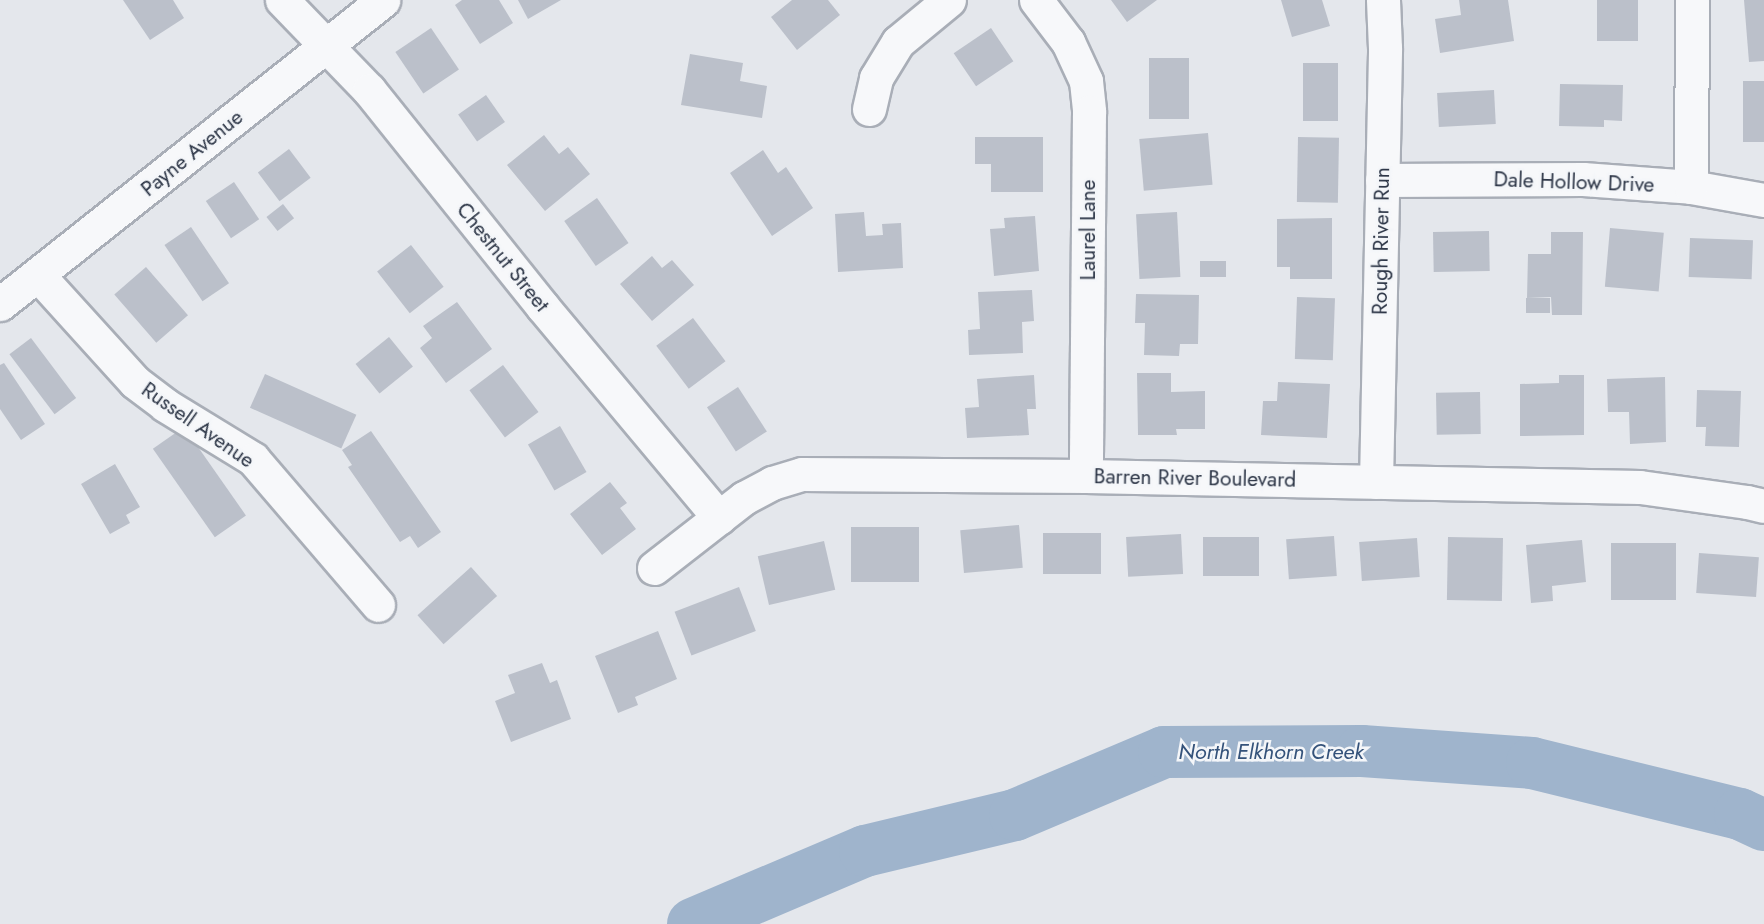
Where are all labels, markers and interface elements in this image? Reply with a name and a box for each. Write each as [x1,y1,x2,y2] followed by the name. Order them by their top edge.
[136,104,248,202] street label: Payne Avenue
[1367,167,1395,315] street label: Rough River Run
[1493,167,1655,197] street label: Dale Hollow Drive
[1075,180,1101,280] street label: Laurel Lane
[451,197,555,317] street label: Chestnut Street
[137,377,259,473] street label: Russell Avenue
[1094,464,1296,492] street label: Barren River Boulevard
[1178,739,1364,765] water label: North Elkhorn Creek

